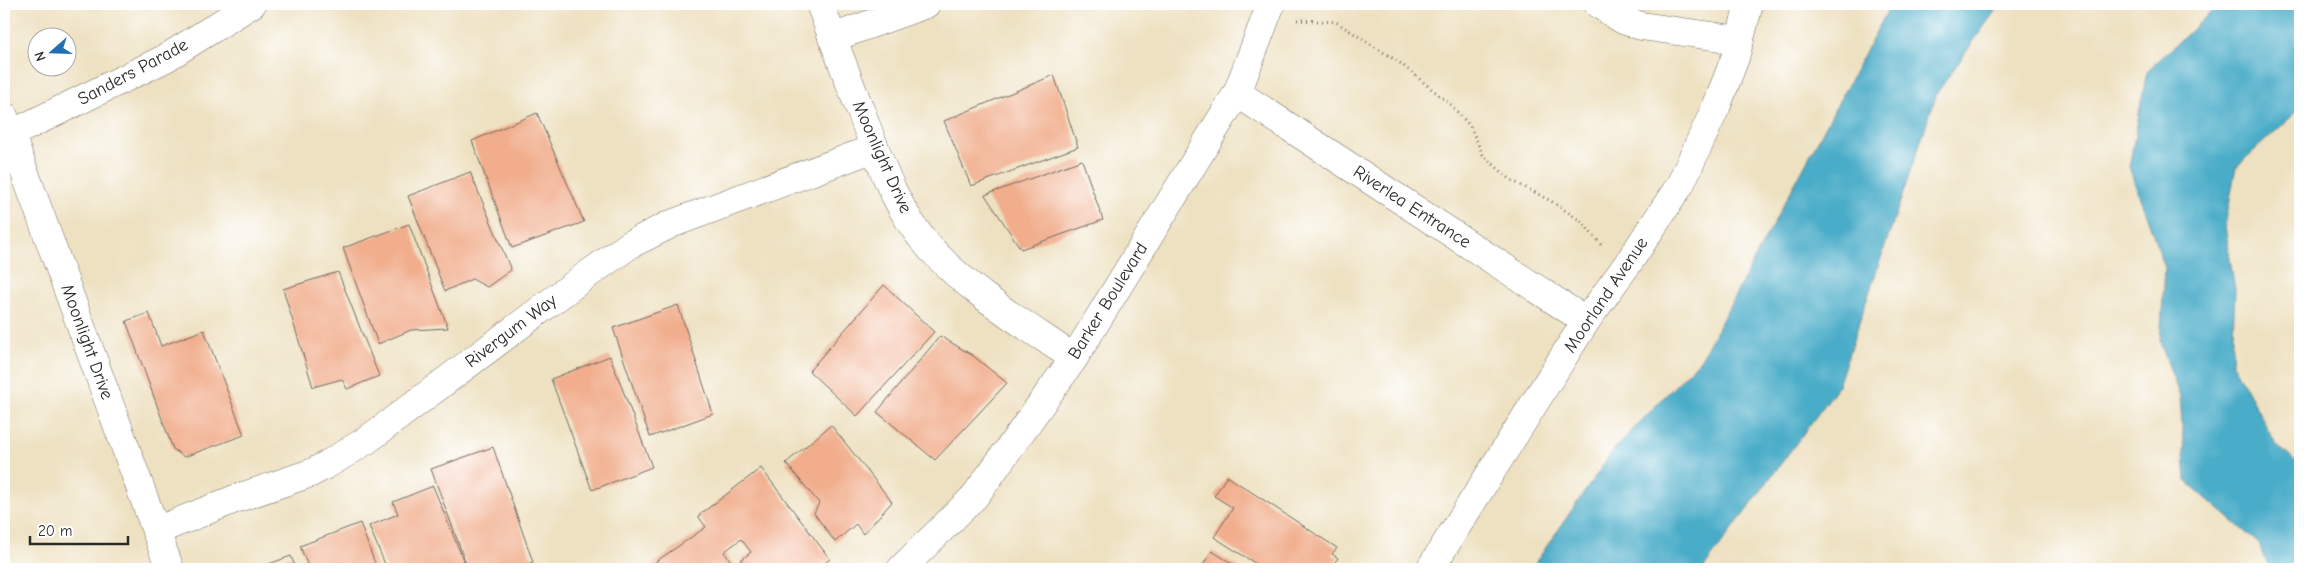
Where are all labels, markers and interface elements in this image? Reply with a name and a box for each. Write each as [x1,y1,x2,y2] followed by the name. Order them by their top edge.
[28,28,78,78] north arrow
[74,34,192,110] street label: Sanders Parade
[31,49,50,63] text: N
[848,97,916,217] street label: Moonlight Drive
[1349,161,1475,253] street label: Riverlea Entrance
[1560,233,1652,357] street label: Moorland Avenue
[1064,239,1152,363] street label: Barker Boulevard
[56,281,118,403] street label: Moonlight Drive
[461,289,562,372] street label: Rivergum Way
[30,513,128,545] scale bar
[38,522,72,540] text: 20 m

